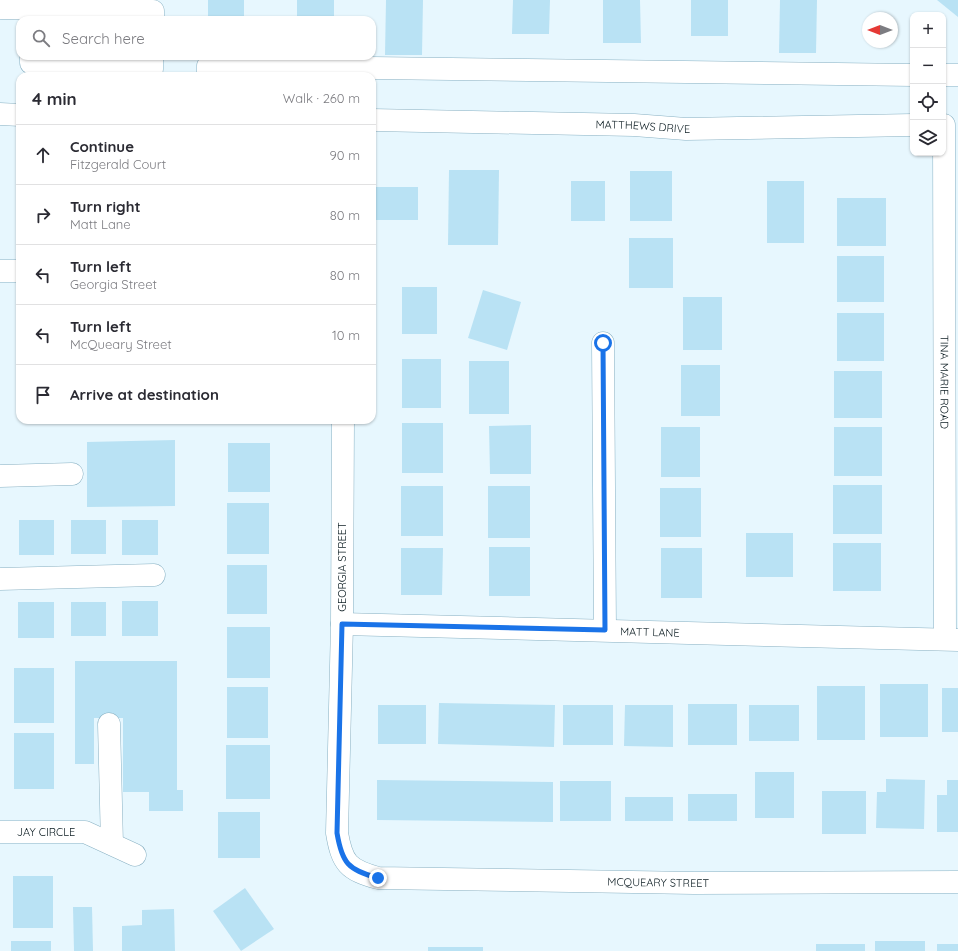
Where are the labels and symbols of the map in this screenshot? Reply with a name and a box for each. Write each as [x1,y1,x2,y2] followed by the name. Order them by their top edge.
[862,12,898,48] north arrow
[595,117,690,136] street label: MATTHEWS DRIVE
[594,334,612,352] route start
[937,335,952,429] street label: TINA MARIE ROAD
[335,522,349,612] street label: GEORGIA STREET
[620,624,680,640] street label: MATT LANE
[17,825,75,839] street label: JAY CIRCLE
[369,869,387,887] route end
[607,875,710,890] street label: MCQUEARY STREET

